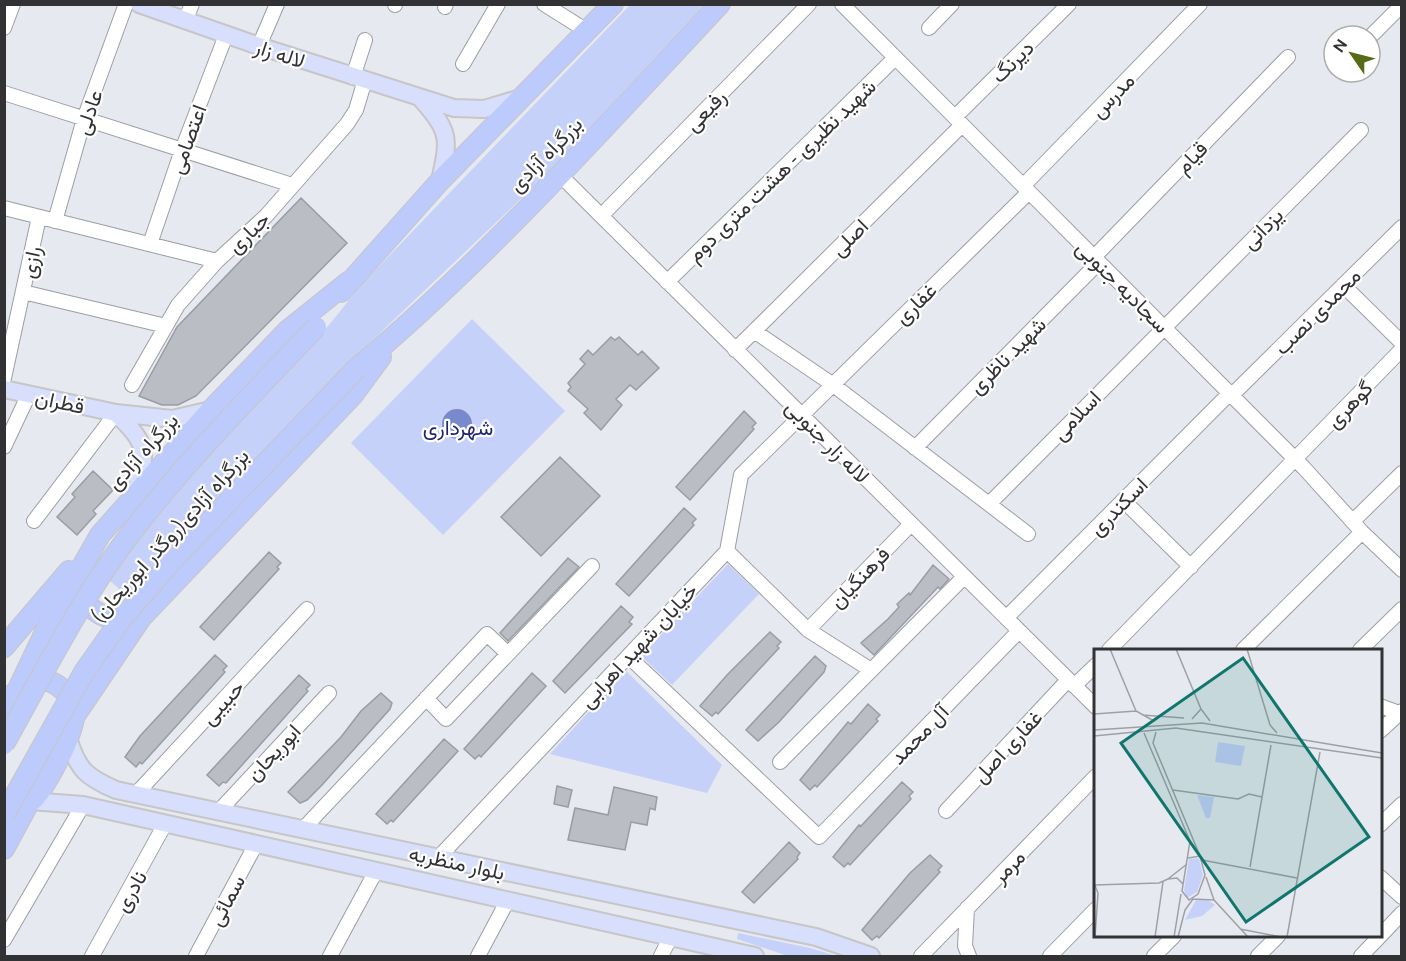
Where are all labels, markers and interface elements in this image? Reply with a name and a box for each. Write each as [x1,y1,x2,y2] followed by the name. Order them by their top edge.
[1322,24,1382,84] north arrow
[250,33,308,74] street label: لاله زار
[986,35,1039,88] street label: دیرنگ
[1329,35,1351,55] text: N
[1085,68,1140,124] street label: مدرس
[682,74,882,269] street label: شهید نظیری - هشت متری دوم
[679,84,732,137] street label: رفیعی
[69,86,108,138] street label: عادلی
[163,101,212,177] street label: اعتصامی
[503,111,588,198] street label: بزرگراه آزادی
[1170,136,1214,180] street label: قیام
[1236,202,1289,255] street label: یزدانی
[222,206,275,259] street label: جباری
[825,213,873,261] street label: اصلی
[1070,235,1174,339] street label: سجادیه جنوبی
[15,244,47,281] street label: رازی
[1269,263,1366,360] street label: محمدی نصب
[889,277,942,330] street label: غفاری
[964,312,1052,400] street label: شهید ناظری
[1321,375,1379,434] street label: گوهری
[33,384,87,420] street label: قطران
[1047,385,1106,445] street label: اسلامی
[780,394,875,489] street label: لاله زار جنوبی
[101,408,184,496] street label: بزرگراه آزادی
[423,415,493,441] park label: شهرداری
[85,443,255,628] street label: بزرگراه آزادی(روگذر ابوریحان)
[1084,472,1153,541] street label: اسکندری
[824,541,895,614] street label: فرهنگیان
[574,578,703,714] street label: خیابان شهید اهرابی
[1094,649,1382,937] inset map
[196,675,249,730] street label: حبیبی
[885,698,955,769] street label: آل محمد
[967,705,1048,789] street label: غفاری اصل
[241,719,306,786] street label: ابوریحان
[407,840,507,886] street label: بلوار منظریه
[986,844,1031,890] street label: مرمر
[109,866,153,917] street label: نادری
[203,870,250,930] street label: سمائی

